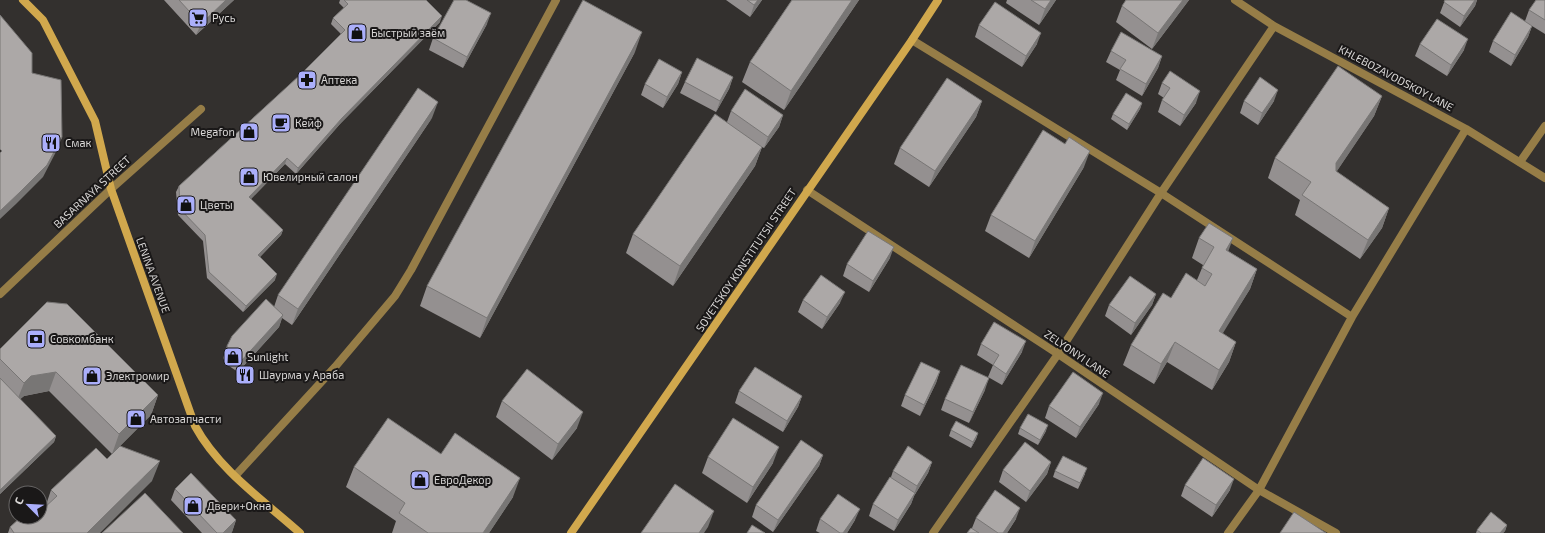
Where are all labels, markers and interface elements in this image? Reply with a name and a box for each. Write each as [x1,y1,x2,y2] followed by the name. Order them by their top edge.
[187,7,209,29] supermarket icon: Русь
[212,11,236,25] place label: Русь
[346,22,368,44] shop icon: Быстрый заём
[371,26,445,39] place label: Быстрый заём
[1337,42,1456,113] street label: KHLEBOZAVODSKOY LANE
[296,69,318,91] pharmacy icon: Аптека
[321,73,357,86] place label: Аптека
[270,112,292,134] cafe icon: Кейф
[295,116,322,129] place label: Кейф
[238,121,260,143] shop icon: Megafon
[191,125,235,138] place label: Megafon
[40,132,62,154] restaurant icon: Смак
[65,136,92,149] place label: Смак
[51,152,133,231] street label: BASARNAYA STREET
[238,166,260,188] shop icon: Ювелирный салон
[263,170,358,183] place label: Ювелирный салон
[693,185,799,334] street label: SOVETSKOY KONSTITUTSII STREET
[175,194,197,216] shop icon: Цветы
[200,198,233,211] place label: Цветы
[134,235,173,314] street label: LENINA AVENUE
[1042,327,1113,380] street label: ZELYONYI LANE
[25,328,47,350] bank icon: Совкомбанк
[50,332,114,345] place label: Совкомбанк
[222,346,244,368] shop icon: Sunlight
[247,350,289,363] place label: Sunlight
[234,364,256,386] restaurant icon: Шаурма у Араба
[81,365,103,387] shop icon: Электромир
[259,368,344,382] place label: Шаурма у Араба
[106,369,169,382] place label: Электромир
[125,408,147,430] shop icon: Автозапчасти
[150,412,221,425] place label: Автозапчасти
[409,469,431,491] shop icon: ЕвроДекор
[434,473,491,486] place label: ЕвроДекор
[8,485,48,525] north arrow
[11,495,26,506] text: С
[182,495,204,517] shop icon: Двери+Окна
[207,499,271,512] place label: Двери+Окна

